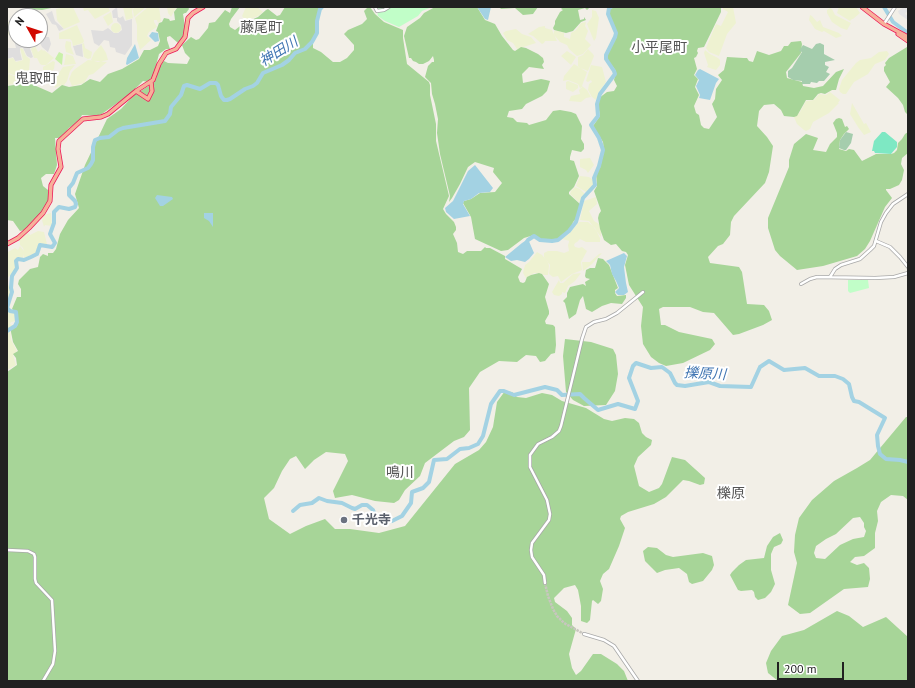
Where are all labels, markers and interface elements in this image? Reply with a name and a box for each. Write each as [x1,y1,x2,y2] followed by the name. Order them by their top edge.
[8,8,48,48] north arrow
[12,14,27,28] text: N
[240,20,282,36] district label: 藤尾町
[257,34,301,70] water label: 神田川
[631,40,687,56] district label: 小平尾町
[15,71,57,87] district label: 鬼取町
[684,365,726,383] water label: 擽原川
[386,465,414,481] district label: 鳴川
[717,486,745,502] district label: 櫟原
[352,512,391,528] place label: 千光寺
[339,515,349,525] marker: 千光寺
[779,654,846,680] scale bar
[784,661,817,676] text: 200 m

